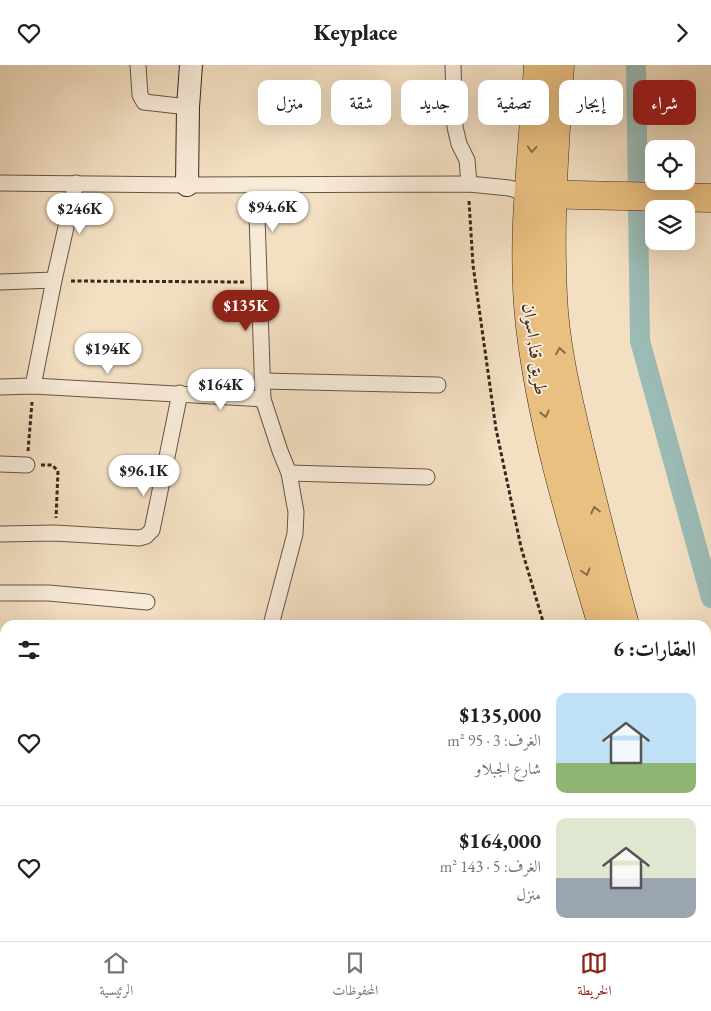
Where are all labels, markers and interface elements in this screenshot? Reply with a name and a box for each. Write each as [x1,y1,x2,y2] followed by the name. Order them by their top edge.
[314,18,397,47] text: Keyplace
[15,19,43,47] icon: heart
[668,19,696,47] icon: forward
[258,80,321,125] chip: منزل
[331,80,391,125] chip: شقة
[401,80,468,125] chip: جديد
[478,80,549,125] chip: تصفية
[559,80,623,125] chip: إيجار
[633,80,696,125] chip: شراء
[645,140,695,250] map controls
[645,140,695,190] button: locate
[527,145,538,153] one-way arrow
[232,191,314,233] pin: $94.6K
[45,193,115,235] pin: $246K
[249,196,297,217] text: $94.6K
[58,198,102,219] text: $246K
[645,200,695,250] button: layers
[211,289,281,332] pin: $135K
[224,295,268,316] text: $135K
[517,301,553,397] street label: طريق قنا, اسوان
[73,333,143,375] pin: $194K
[86,338,130,359] text: $194K
[555,347,566,355] one-way arrow
[186,369,256,411] pin: $164K
[199,374,243,395] text: $164K
[539,410,550,419] one-way arrow
[103,455,185,497] pin: $96.1K
[120,460,168,481] text: $96.1K
[590,506,601,515] one-way arrow
[581,567,591,575] one-way arrow
[613,635,696,662] text: العقارات: 6
[15,636,43,664] icon: filters
[459,701,541,728] text: $135,000
[596,713,656,773] icon: home
[15,729,43,757] icon: heart
[447,730,541,751] text: الغرف: 3 · 95 m²
[475,758,541,779] text: شارع الجبلاو
[459,827,541,854] text: $164,000
[596,838,656,898] icon: home
[15,854,43,882] icon: heart
[440,856,541,877] text: الغرف: 5 · 143 m²
[516,884,541,905] text: منزل
[100,949,133,1004] tab: الرئيسية
[332,949,378,1004] tab: المحفوظات
[577,949,611,1004] tab: الخريطة

